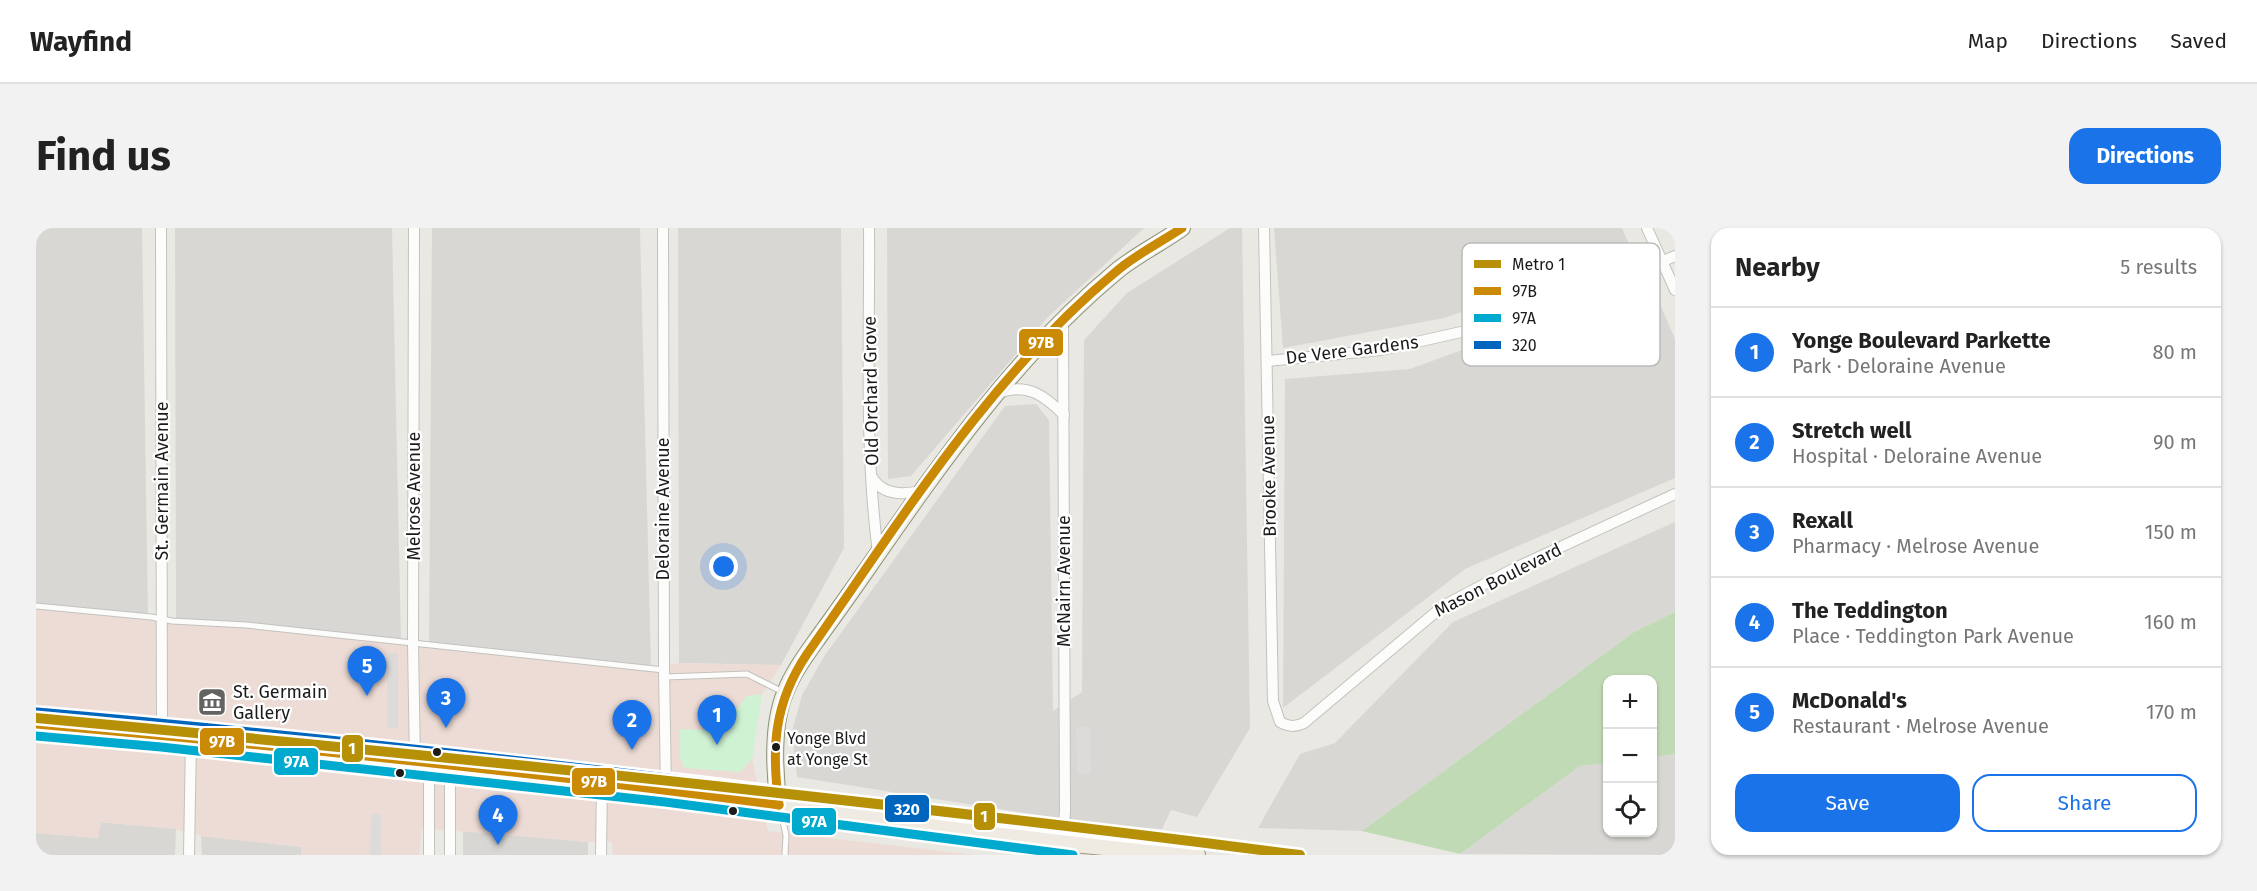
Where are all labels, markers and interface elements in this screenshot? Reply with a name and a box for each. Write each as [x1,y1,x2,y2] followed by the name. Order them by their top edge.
[30,25,132,58] text: Wayfind
[1968,28,2008,54] text: Map
[2041,28,2137,54] text: Directions
[2170,28,2227,54] text: Saved
[2069,128,2221,184] button: Directions
[36,131,171,181] text: Find us
[1462,243,1660,366] legend
[1735,252,1820,283] text: Nearby
[1512,255,1565,274] text: Metro 1
[2120,255,2197,279] text: 5 results
[1512,282,1537,301] text: 97B
[1512,309,1537,328] text: 97A
[859,316,883,466] street label: Old Orchard Grove
[1792,327,2051,354] text: Yonge Boulevard Parkette
[1018,328,1064,357] line badge: 97B
[1284,331,1420,369] street label: De Vere Gardens
[1028,333,1054,352] text: 97B
[1512,336,1537,355] text: 320
[1750,340,1759,364] text: 1
[2152,340,2197,364] text: 80 m
[1792,354,2006,378] text: Park · Deloraine Avenue
[151,402,173,560] street label: St. Germain Avenue
[1257,415,1281,537] street label: Brooke Avenue
[1792,417,1912,444] text: Stretch well
[1749,430,1760,454] text: 2
[2153,430,2197,454] text: 90 m
[403,432,425,560] street label: Melrose Avenue
[652,437,674,581] street label: Deloraine Avenue
[1792,444,2042,468] text: Hospital · Deloraine Avenue
[1792,507,1853,534] text: Rexall
[1053,515,1075,647] street label: McNairn Avenue
[1749,520,1760,544] text: 3
[2145,520,2197,544] text: 150 m
[1792,534,2039,558] text: Pharmacy · Melrose Avenue
[1431,538,1565,622] street label: Mason Boulevard
[709,552,738,581] your location
[1792,597,1948,624] text: The Teddington
[1749,610,1760,634] text: 4
[2144,610,2197,634] text: 160 m
[1792,624,2074,648] text: Place · Teddington Park Avenue
[348,646,386,696] pin: 5
[1603,675,1657,837] map controls
[1603,675,1657,729] button: +
[426,678,466,728] pin: 3
[233,681,327,724] place label: St. Germain Gallery
[196,686,228,718] museum icon: St. Germain Gallery
[1792,687,1907,714] text: McDonald's
[698,696,736,745] pin: 1
[612,700,652,750] pin: 2
[1749,700,1760,724] text: 5
[2146,700,2197,724] text: 170 m
[1792,714,2049,738] text: Restaurant · Melrose Avenue
[199,727,245,756] line badge: 97B
[787,729,868,769] place label: Yonge Blvd at Yonge St
[1603,729,1657,783] button: −
[209,732,235,751] text: 97B
[341,734,364,763] line badge: 1
[348,739,356,758] text: 1
[770,741,782,753] marker: Yonge Blvd at Yonge St
[431,746,443,758] unlabelled marker
[273,747,319,776] line badge: 97A
[283,752,309,771] text: 97A
[394,767,406,779] unlabelled marker
[571,767,616,796] line badge: 97B
[581,772,607,791] text: 97B
[1735,774,1960,832] button: Save
[1972,774,2197,832] button: Share
[1603,783,1657,837] button: locate
[884,794,930,823] line badge: 320
[478,796,518,845] pin: 4
[893,800,920,819] text: 320
[973,802,996,831] line badge: 1
[727,805,739,817] unlabelled marker
[791,807,837,836] line badge: 97A
[980,807,988,826] text: 1
[801,812,827,831] text: 97A

